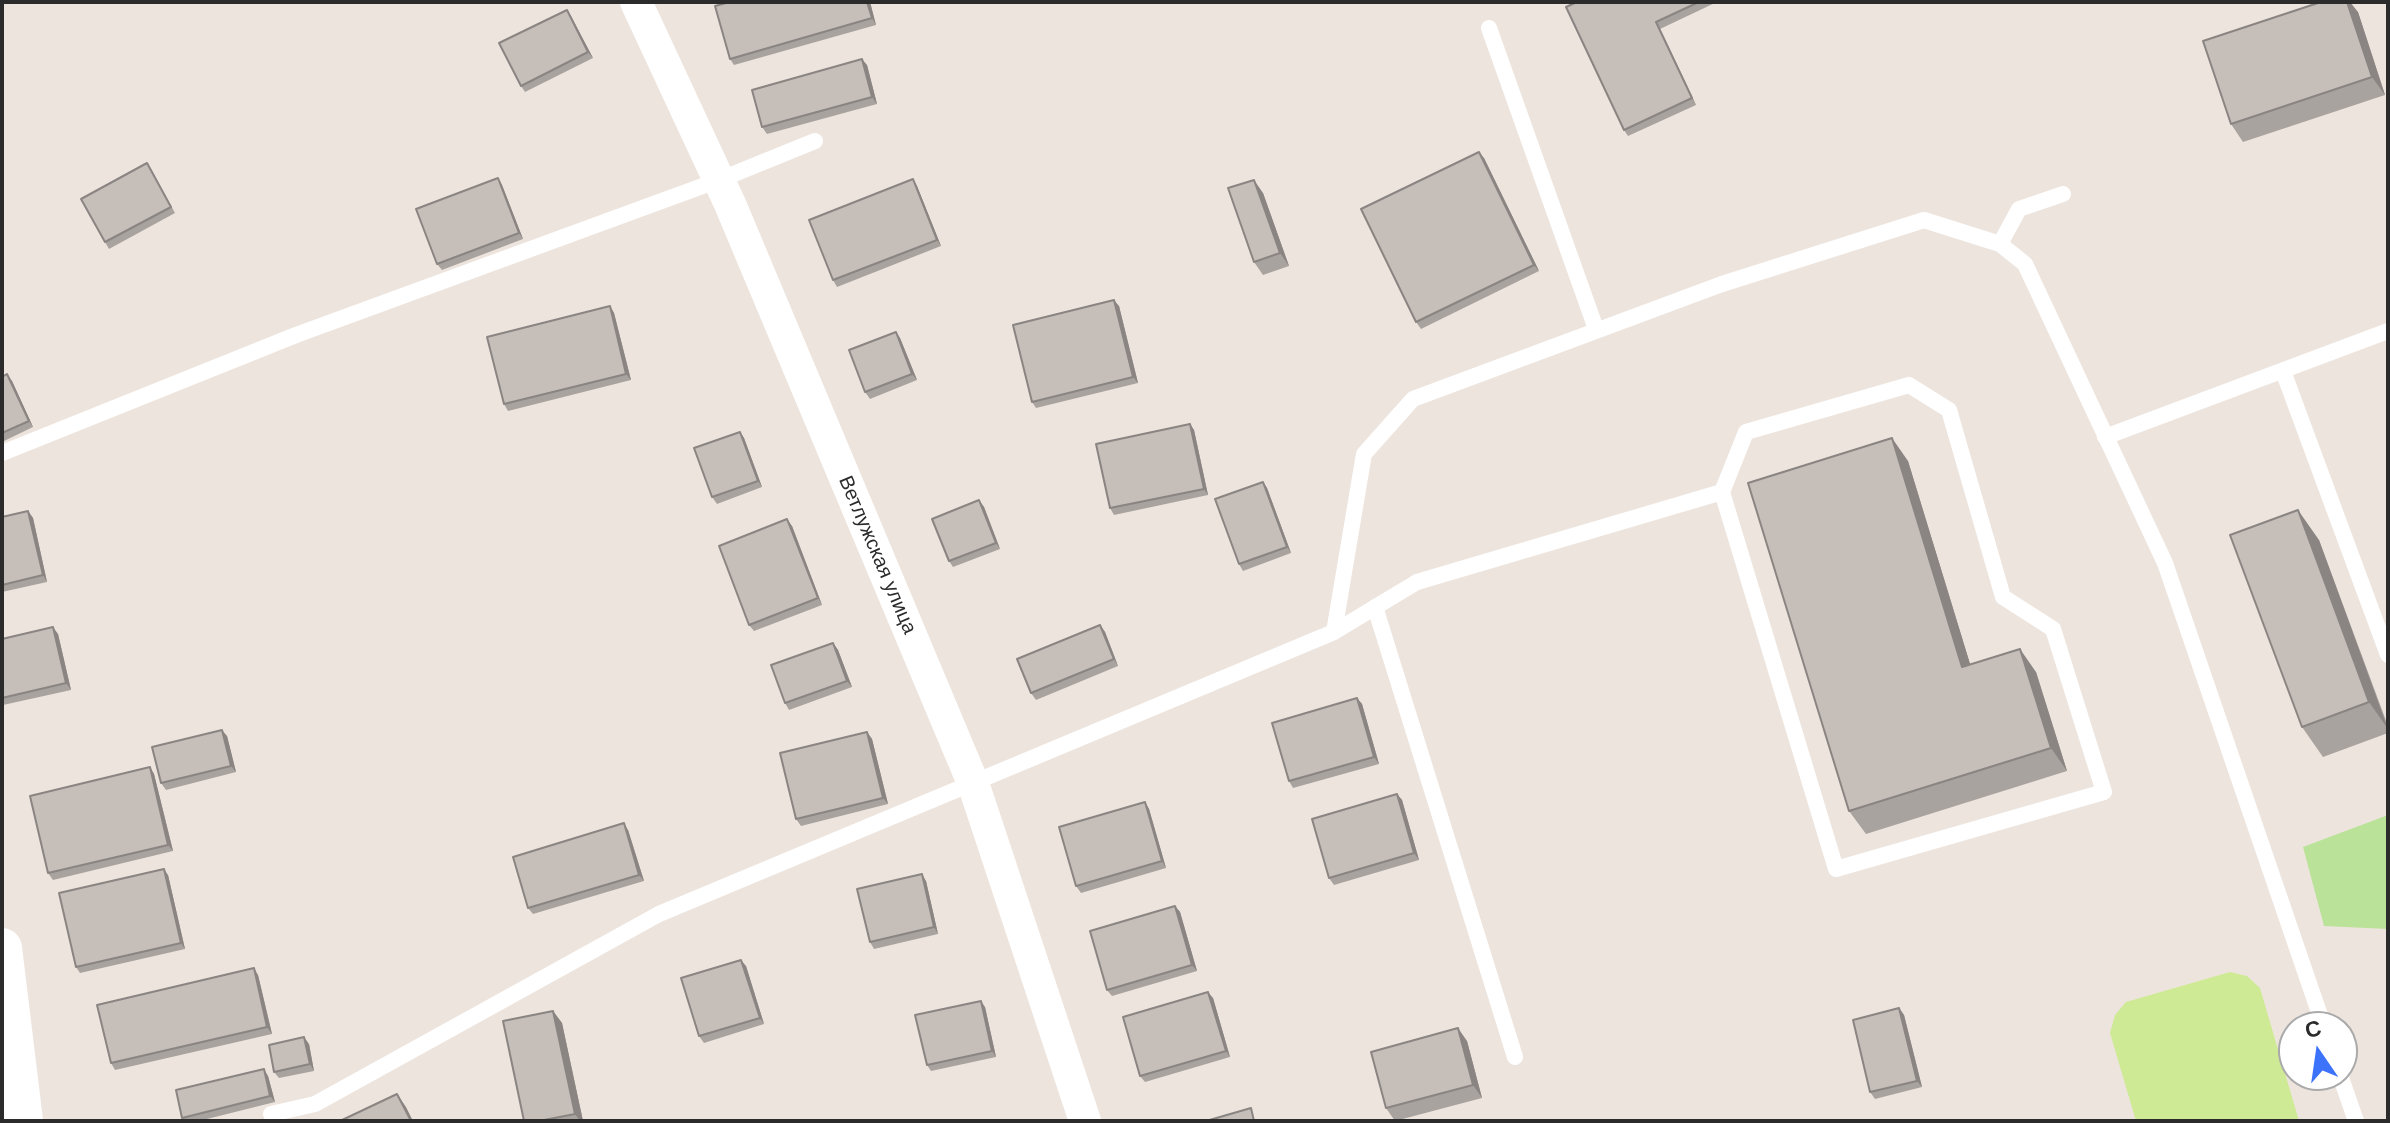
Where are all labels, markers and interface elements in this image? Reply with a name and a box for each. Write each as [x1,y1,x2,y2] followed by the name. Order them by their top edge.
[833,472,921,638] street label: Ветлужская улица
[2278,1011,2358,1091] north arrow
[2302,1015,2323,1043] text: С

